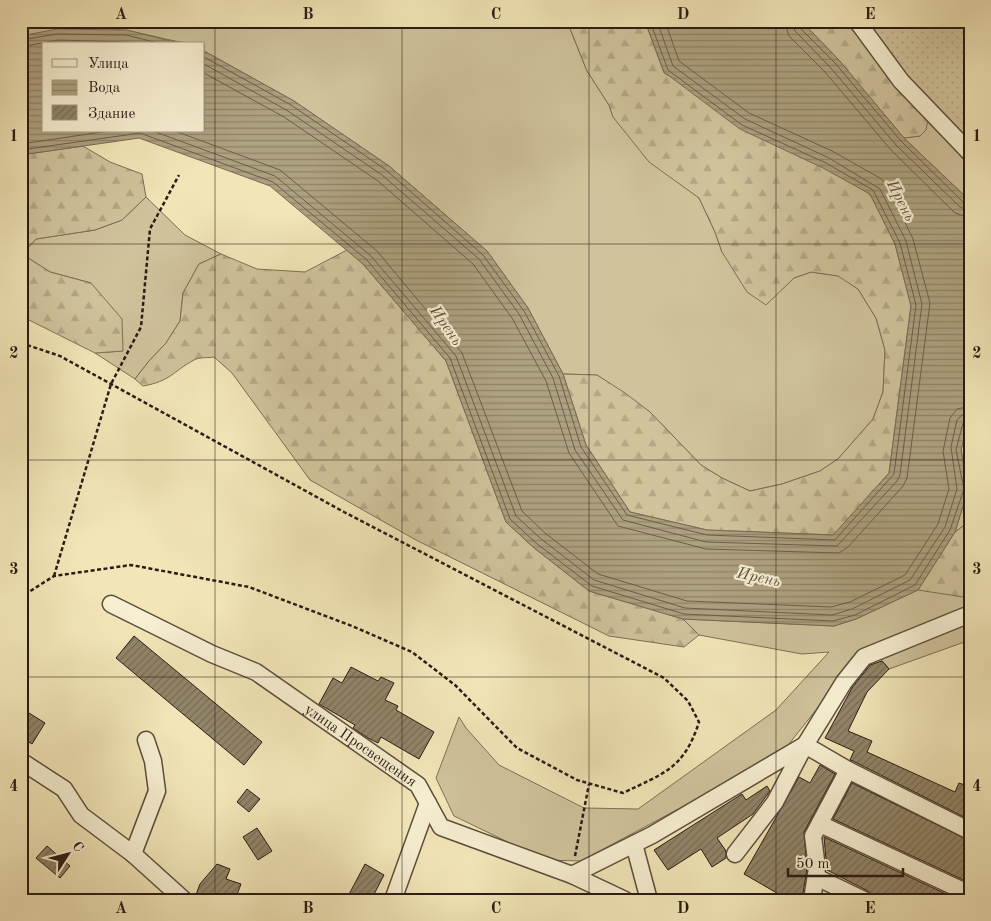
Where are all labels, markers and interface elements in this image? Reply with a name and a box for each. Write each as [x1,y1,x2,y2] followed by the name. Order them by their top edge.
[115,7,127,23] text: A
[302,7,314,23] text: B
[491,7,501,23] text: C
[677,7,689,23] text: D
[864,7,876,23] text: E
[42,42,205,132] legend
[88,57,129,72] text: Улица
[88,81,121,96] text: Вода
[88,107,135,122] text: Здание
[9,129,19,145] text: 1
[972,129,982,145] text: 1
[883,177,917,224] water label: Ирень
[426,303,465,349] water label: Ирень
[9,346,19,362] text: 2
[972,346,982,362] text: 2
[9,562,19,578] text: 3
[972,562,982,578] text: 3
[734,565,782,590] water label: Ирень
[301,702,419,791] street label: улица Просвещения
[9,779,19,795] text: 4
[972,779,982,795] text: 4
[42,828,92,878] north arrow
[69,839,86,855] text: С
[788,846,904,878] scale bar
[796,857,830,872] text: 50 m
[115,901,127,917] text: A
[302,901,314,917] text: B
[491,901,501,917] text: C
[677,901,689,917] text: D
[864,901,876,917] text: E

